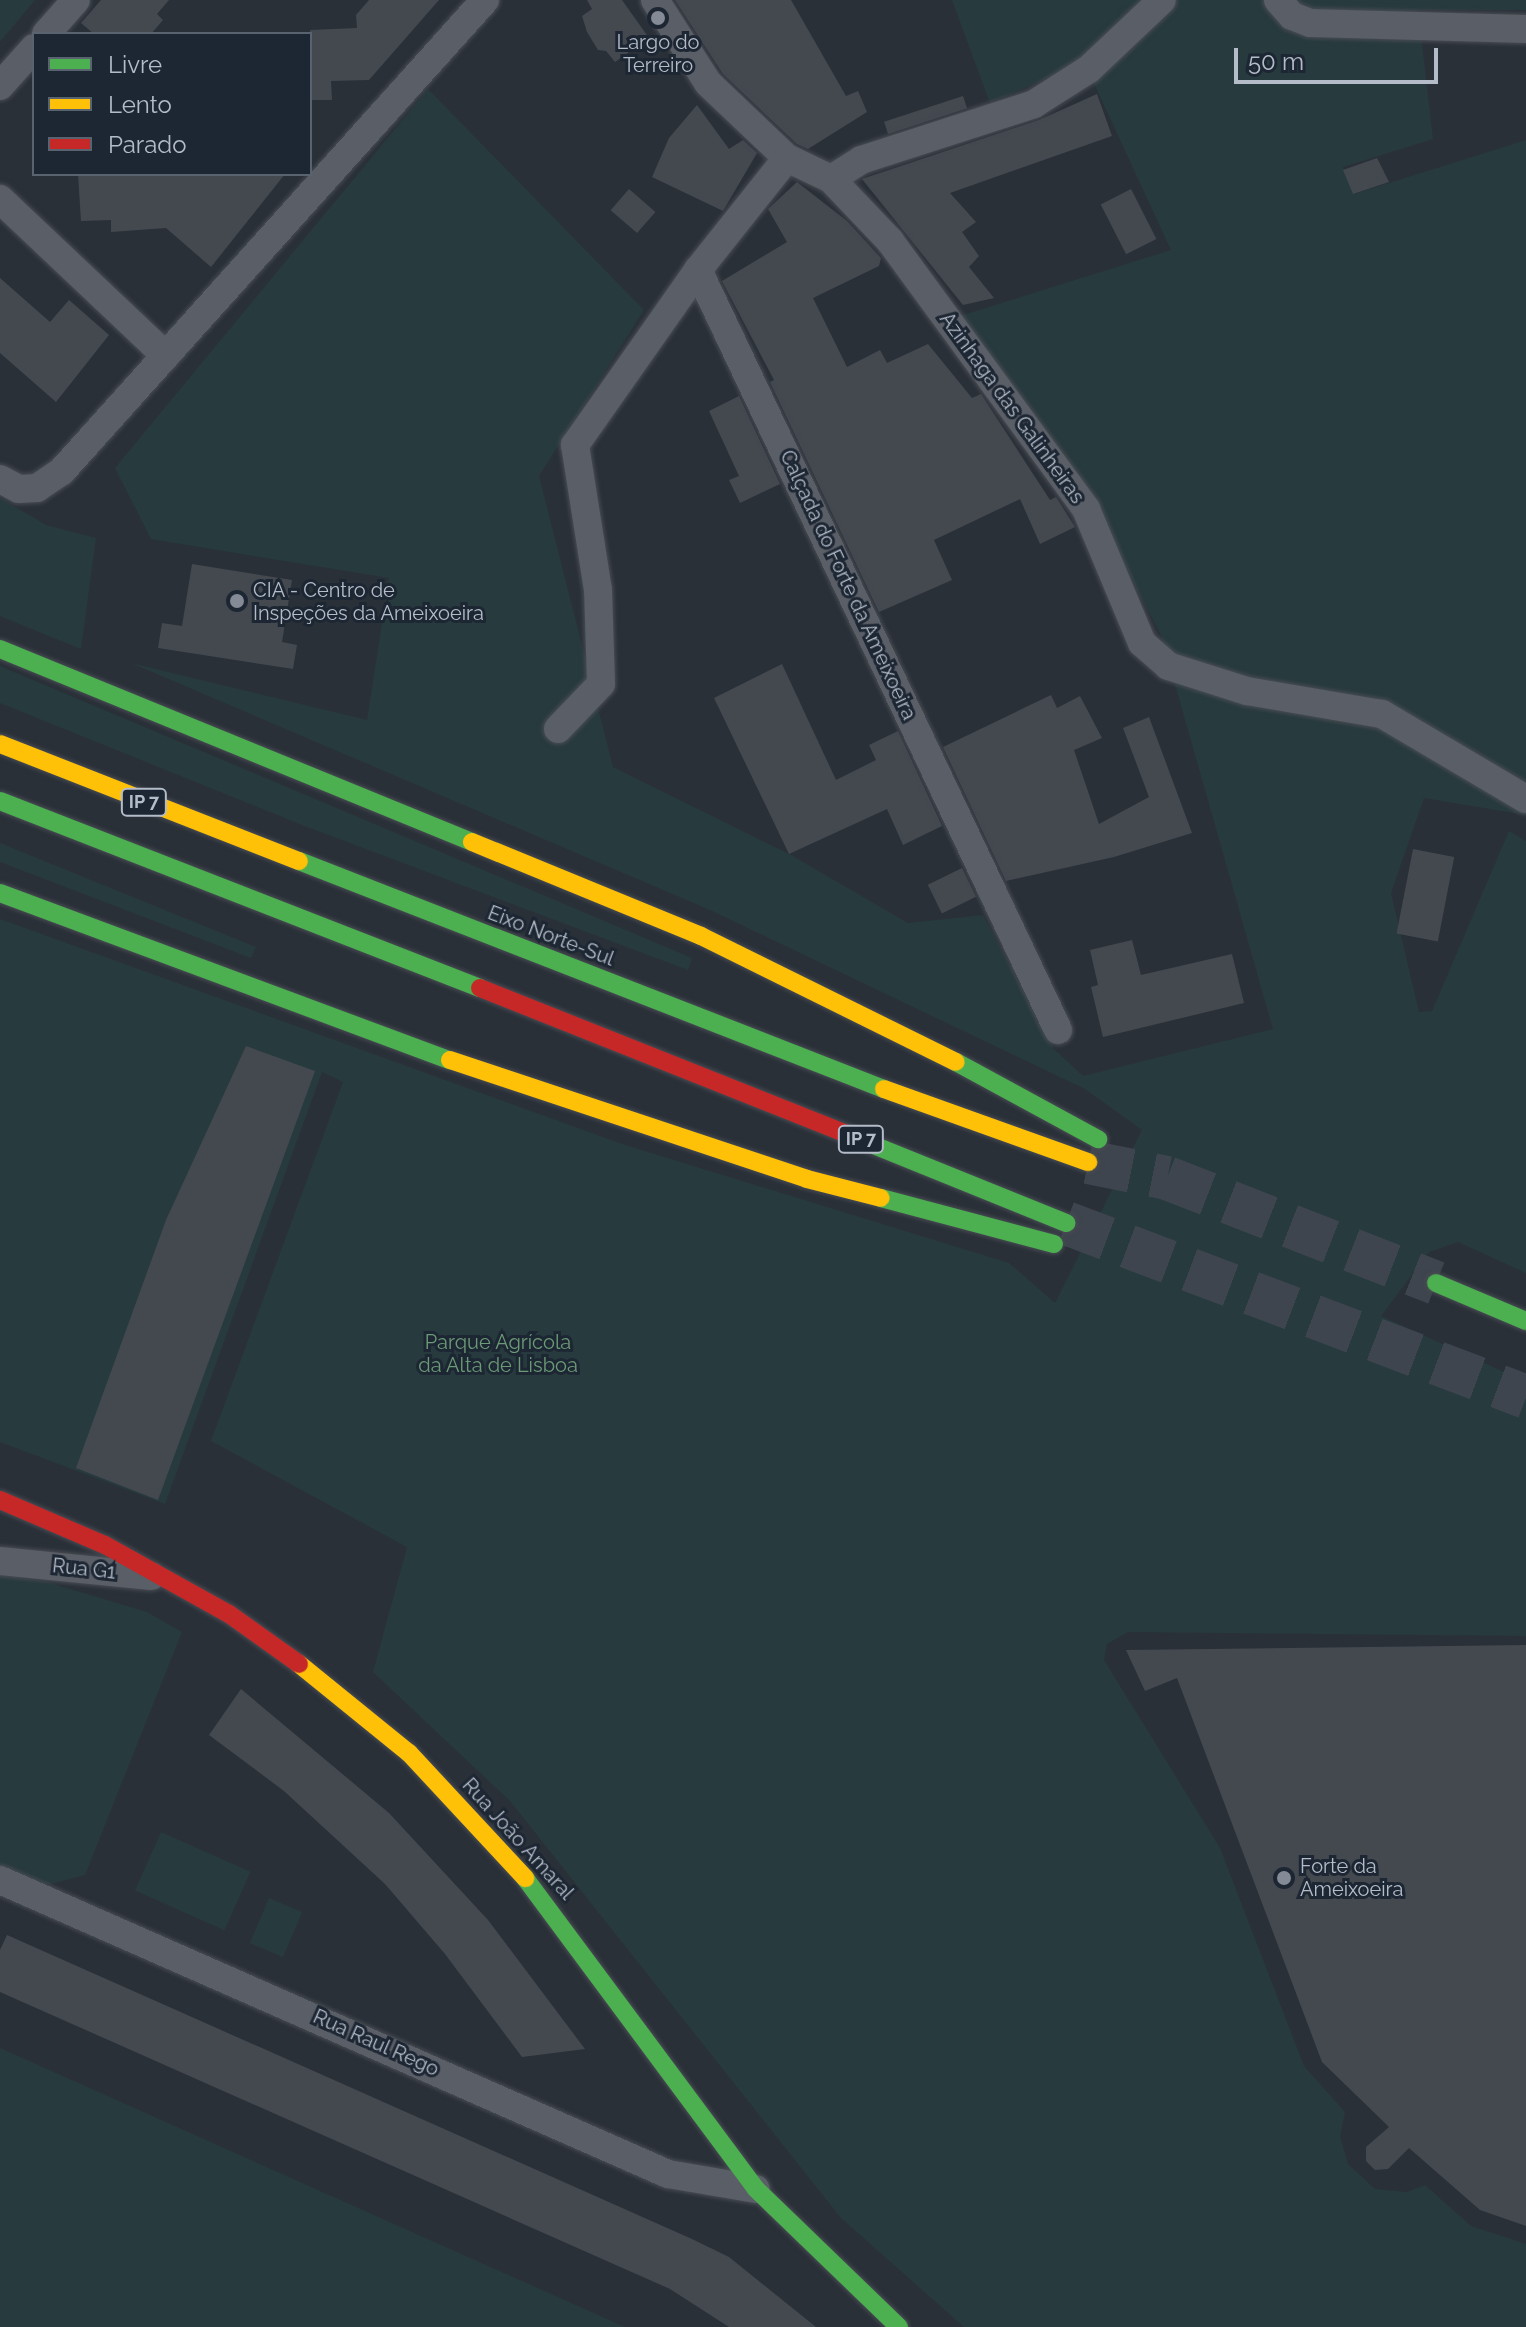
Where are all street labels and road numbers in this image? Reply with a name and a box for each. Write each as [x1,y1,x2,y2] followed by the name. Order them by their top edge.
[935,308,1089,508] street label: Azinhaga das Galinheiras
[775,446,921,724] street label: Calçada do Forte da Ameixoeira
[120,788,168,816] road number: IP 7
[484,901,618,971] street label: Eixo Norte-Sul
[837,1125,885,1153] road number: IP 7
[51,1554,117,1584] street label: Rua G1
[457,1773,579,1905] street label: Rua João Amaral
[309,2004,443,2082] street label: Rua Raul Rego

